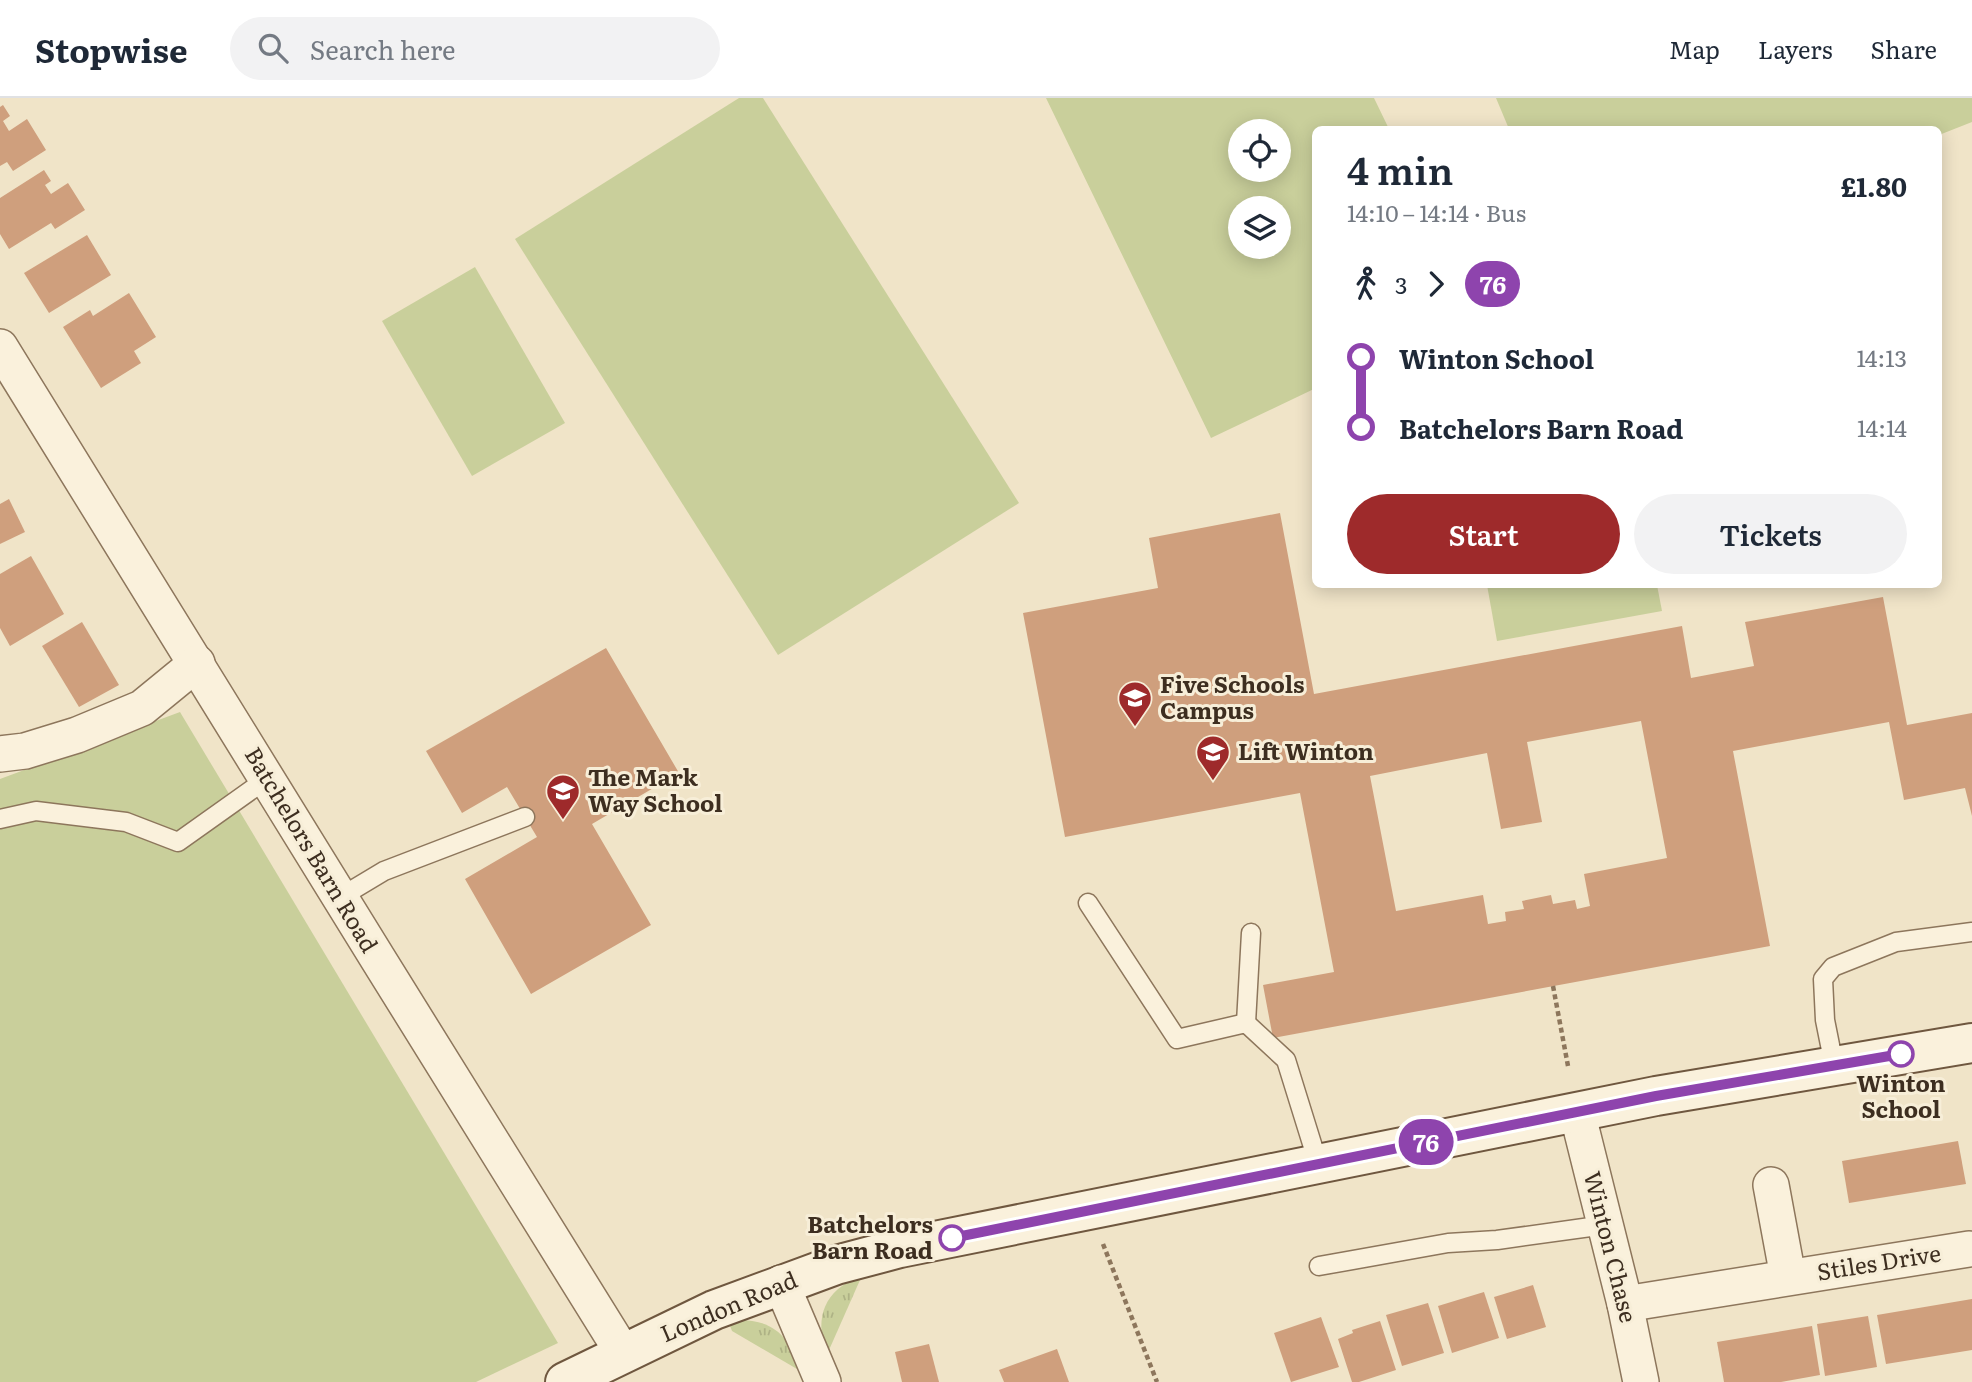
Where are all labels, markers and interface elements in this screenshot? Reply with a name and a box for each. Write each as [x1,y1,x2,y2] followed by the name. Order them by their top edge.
[230,17,720,80] search box
[35,24,188,73] text: Stopwise
[254,29,292,67] icon: search
[310,29,456,68] text: Search here
[1669,31,1720,66] text: Map
[1758,31,1832,66] text: Layers
[1870,31,1937,66] text: Share
[1228,119,1291,259] map controls
[1228,119,1291,182] button: locate
[1347,140,1453,197] text: 4 min
[1841,166,1907,205] text: £1.80
[1347,195,1526,229] text: 14:10 – 14:14 · Bus
[1228,196,1291,259] button: layers
[1347,265,1385,303] icon: walk
[1417,265,1455,303] icon: forward
[1479,266,1506,301] text: 76
[1395,267,1407,301] text: 3
[1399,338,1594,377] text: Winton School
[1856,340,1907,374] text: 14:13
[1399,408,1683,447] text: Batchelors Barn Road
[1857,410,1907,444] text: 14:14
[1347,494,1620,574] button: Start
[1634,494,1907,574] button: Tickets
[1160,666,1304,726] place label: Five Schools Campus
[1116,679,1154,728] school or university icon: Five Schools Campus
[1194,733,1232,782] school or university icon: Lift Winton
[1238,733,1374,767] place label: Lift Winton
[238,740,388,958] street label: Batchelors Barn Road
[588,759,723,819] place label: The Mark Way School
[544,772,582,821] school or university icon: The Mark Way School
[1888,1041,1914,1067] marker: Winton School
[1857,1065,1946,1125] place label: Winton School
[1394,1119,1458,1165] line badge: 76
[1413,1124,1439,1159] text: 76
[1577,1167,1647,1326] street label: Winton Chase
[807,1206,933,1266] place label: Batchelors Barn Road
[939,1225,965,1251] marker: Batchelors Barn Road
[1814,1234,1943,1288] street label: Stiles Drive
[655,1261,802,1349] street label: London Road

